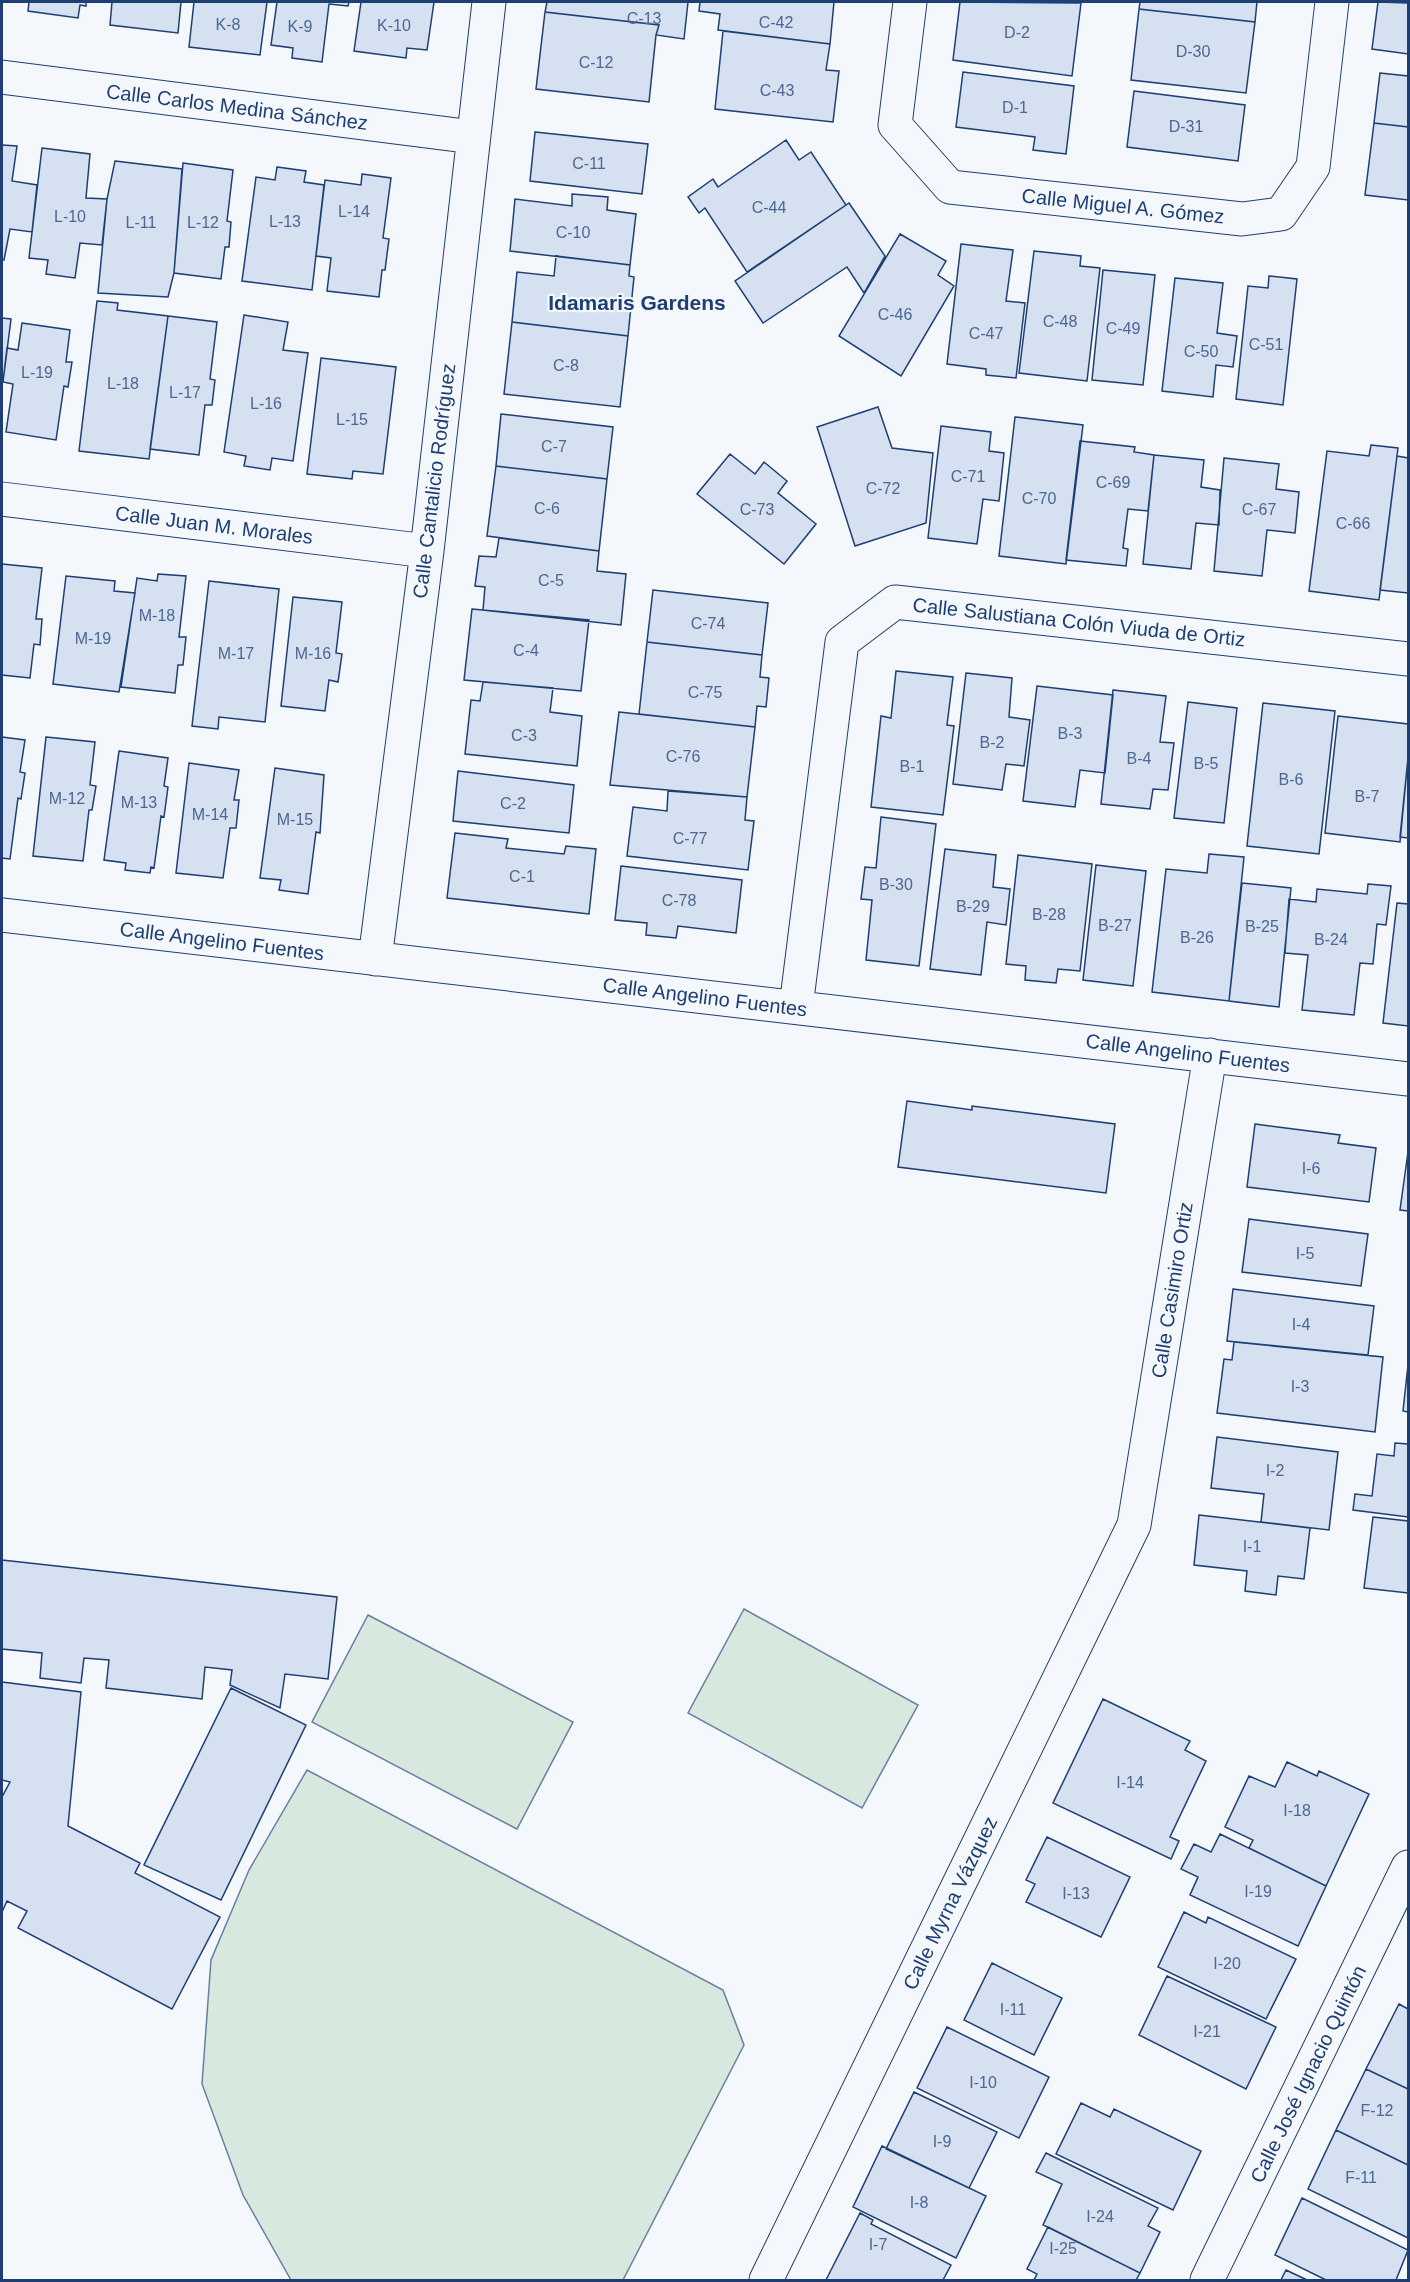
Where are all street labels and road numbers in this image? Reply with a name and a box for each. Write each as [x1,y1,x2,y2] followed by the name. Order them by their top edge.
[105,80,369,134] street label: Calle Carlos Medina Sánchez
[1021,184,1225,228] street label: Calle Miguel A. Gómez
[409,362,459,600] street label: Calle Cantalicio Rodríguez
[114,502,314,548] street label: Calle Juan M. Morales
[912,594,1246,650] street label: Calle Salustiana Colón Viuda de Ortiz
[119,918,325,964] street label: Calle Angelino Fuentes
[602,974,808,1020] street label: Calle Angelino Fuentes
[1085,1030,1291,1076] street label: Calle Angelino Fuentes
[1147,1200,1197,1380] street label: Calle Casimiro Ortiz
[898,1813,1002,1993] street label: Calle Myrna Vázquez
[1246,1962,1370,2186] street label: Calle José Ignacio Quintón

